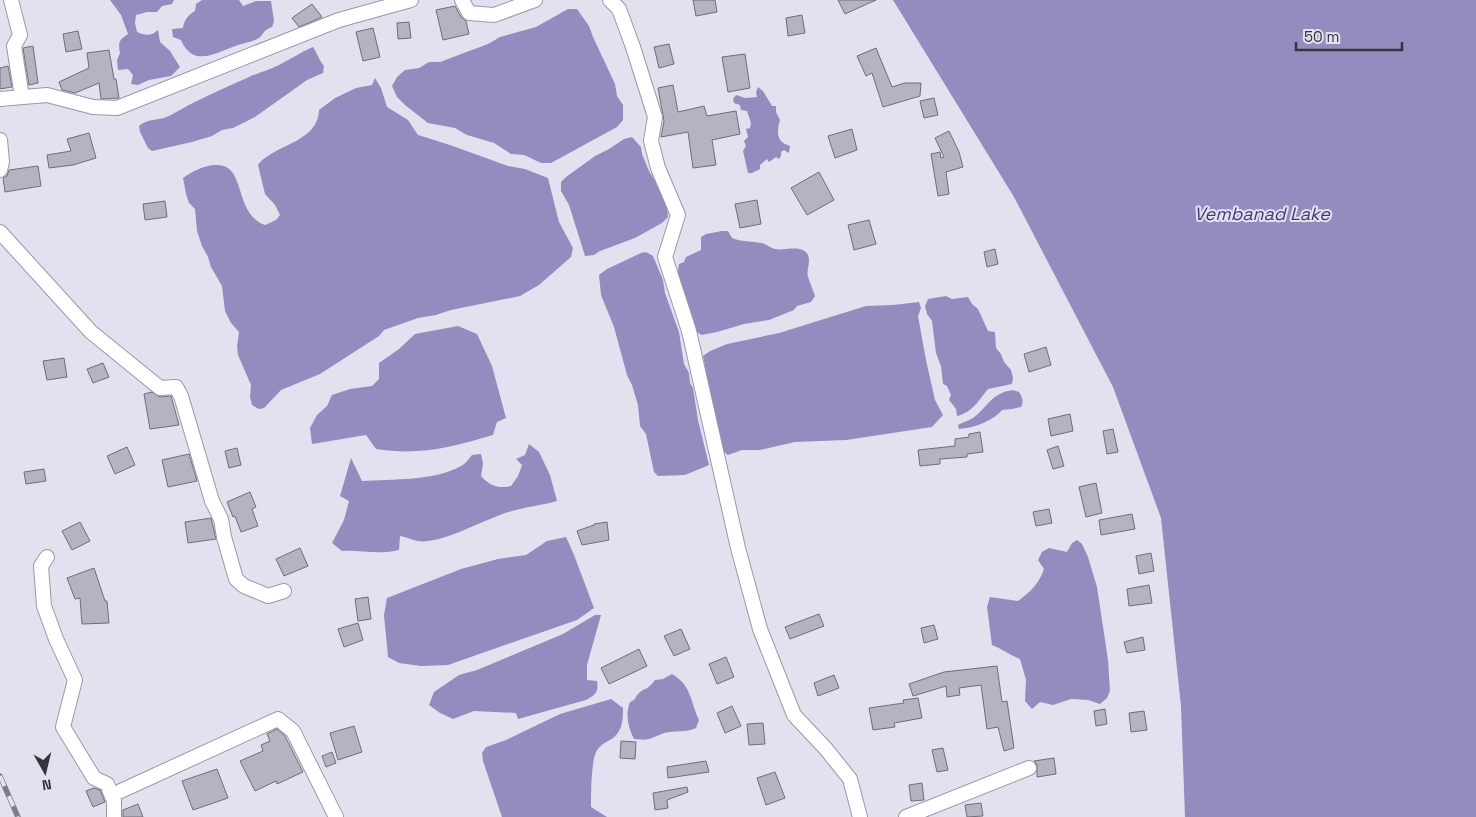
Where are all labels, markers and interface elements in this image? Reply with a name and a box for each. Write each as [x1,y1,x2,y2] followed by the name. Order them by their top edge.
[1296,20,1402,52] scale bar
[1304,27,1339,46] text: 50 m
[1194,202,1331,225] water label: Vembanad Lake
[20,747,70,797] north arrow
[41,775,53,794] text: N

